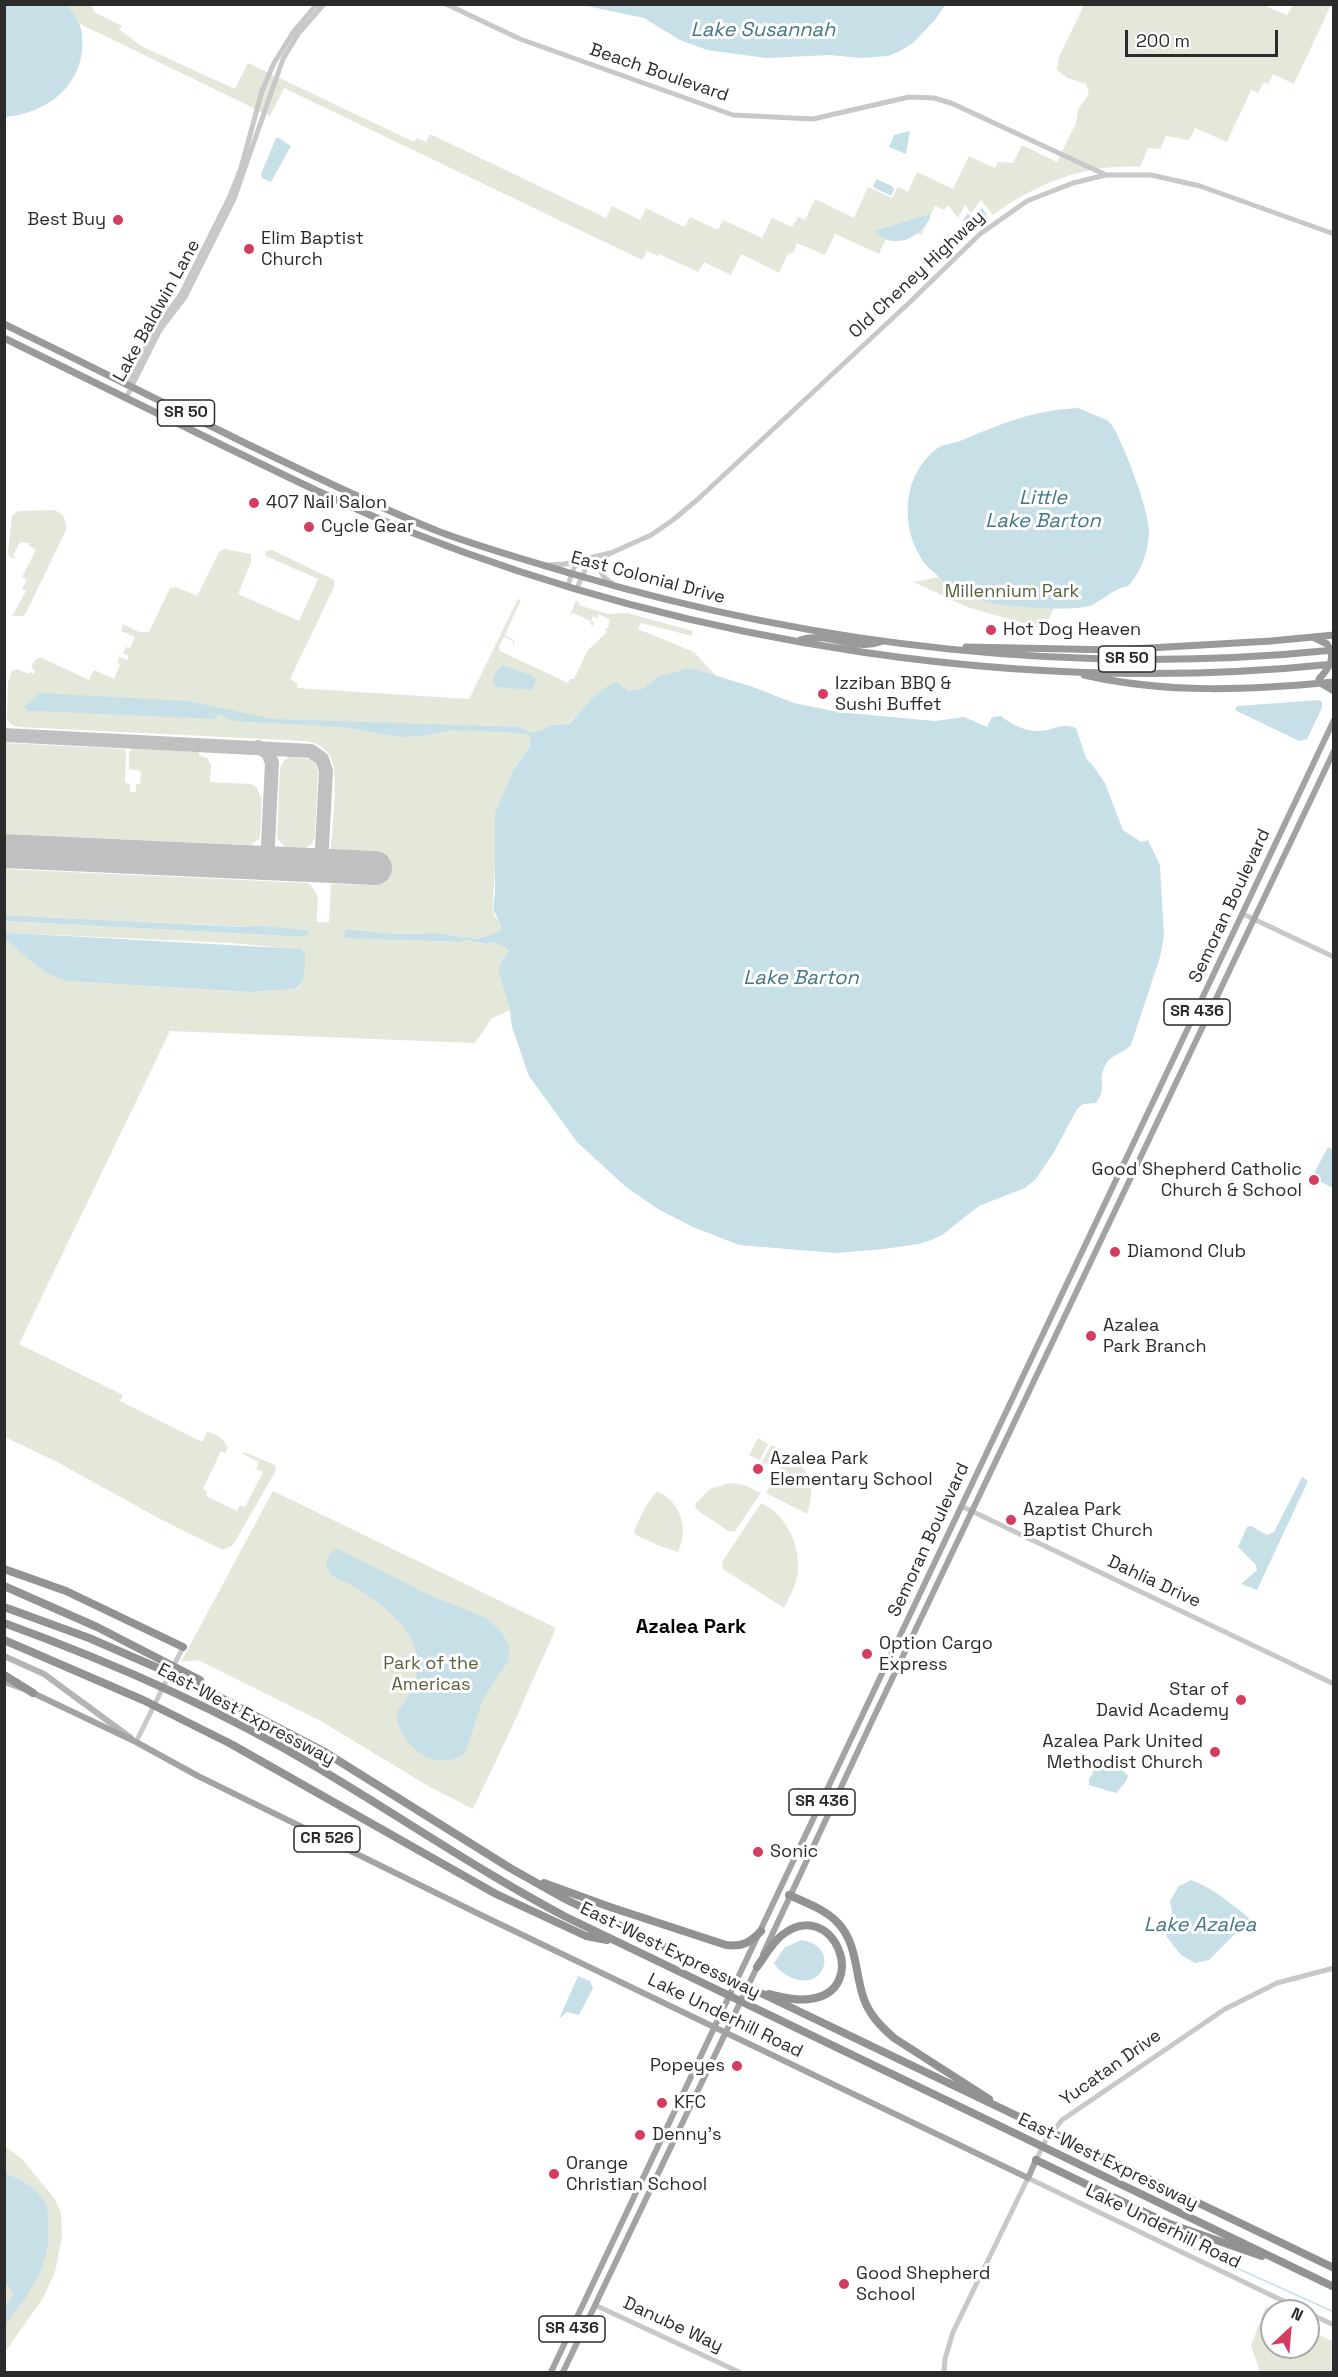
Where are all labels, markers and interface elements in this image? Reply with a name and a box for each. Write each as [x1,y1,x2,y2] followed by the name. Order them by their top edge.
[1128,18,1281,56] scale bar
[691,19,835,43] water label: Lake Susannah
[1136,29,1190,52] text: 200 m
[587,39,731,107] street label: Beach Boulevard
[845,207,989,343] street label: Old Cheney Highway
[27,209,106,231] place label: Best Buy
[111,213,125,227] marker: Best Buy
[261,228,364,270] place label: Elim Baptist Church
[109,236,205,386] street label: Lake Baldwin Lane
[242,242,256,256] marker: Elim Baptist Church
[158,400,214,426] road number: SR 50
[985,487,1101,534] water label: Little Lake Barton
[266,492,387,514] place label: 407 Nail Salon
[247,496,261,510] marker: 407 Nail Salon
[321,516,414,538] place label: Cycle Gear
[302,520,316,534] marker: Cycle Gear
[569,547,727,609] street label: East Colonial Drive
[945,581,1079,603] park label: Millennium Park
[1003,619,1141,641] place label: Hot Dog Heaven
[984,623,998,637] marker: Hot Dog Heaven
[1098,646,1156,672] road number: SR 50
[835,673,951,716] place label: Izziban BBQ & Sushi Buffet
[816,687,830,701] marker: Izziban BBQ & Sushi Buffet
[1185,826,1275,986] street label: Semoran Boulevard
[743,967,859,991] water label: Lake Barton
[1164,999,1230,1025] road number: SR 436
[1092,1159,1302,1202] place label: Good Shepherd Catholic Church & School
[1307,1173,1321,1187] marker: Good Shepherd Catholic Church & School
[1127,1241,1246,1263] place label: Diamond Club
[1108,1245,1122,1259] marker: Diamond Club
[1103,1315,1207,1358] place label: Azalea Park Branch
[1084,1329,1098,1343] marker: Azalea Park Branch
[770,1448,933,1490] place label: Azalea Park Elementary School
[884,1460,974,1620] street label: Semoran Boulevard
[751,1462,765,1476] marker: Azalea Park Elementary School
[1023,1499,1153,1541] place label: Azalea Park Baptist Church
[1004,1513,1018,1527] marker: Azalea Park Baptist Church
[1104,1551,1204,1613] street label: Dahlia Drive
[636,1616,746,1640] district label: Azalea Park
[879,1633,993,1676] place label: Option Cargo Express
[860,1647,874,1661] marker: Option Cargo Express
[383,1653,479,1696] park label: Park of the Americas
[154,1659,338,1771] street label: East-West Expressway
[1096,1679,1229,1722] place label: Star of David Academy
[1234,1693,1248,1707] marker: Star of David Academy
[1042,1731,1203,1774] place label: Azalea Park United Methodist Church
[1208,1745,1222,1759] marker: Azalea Park United Methodist Church
[789,1789,855,1815] road number: SR 436
[294,1826,360,1852] road number: CR 526
[770,1841,818,1863] place label: Sonic
[751,1845,765,1859] marker: Sonic
[576,1898,764,2004] street label: East-West Expressway
[1144,1914,1256,1938] water label: Lake Azalea
[644,1969,806,2063] street label: Lake Underhill Road
[1056,2025,1166,2111] street label: Yucatan Drive
[650,2055,725,2077] place label: Popeyes
[730,2059,744,2073] marker: Popeyes
[674,2092,706,2114] place label: KFC
[655,2096,669,2110] marker: KFC
[1014,2109,1202,2215] street label: East-West Expressway
[652,2124,721,2146] place label: Denny's
[633,2128,647,2142] marker: Denny's
[566,2153,707,2196] place label: Orange Christian School
[547,2167,561,2181] marker: Orange Christian School
[1082,2180,1244,2274] street label: Lake Underhill Road
[856,2263,990,2306] place label: Good Shepherd School
[837,2277,851,2291] marker: Good Shepherd School
[620,2292,726,2358] street label: Danube Way
[1260,2299,1320,2359] north arrow
[1288,2302,1307,2326] text: N
[539,2316,605,2342] road number: SR 436

